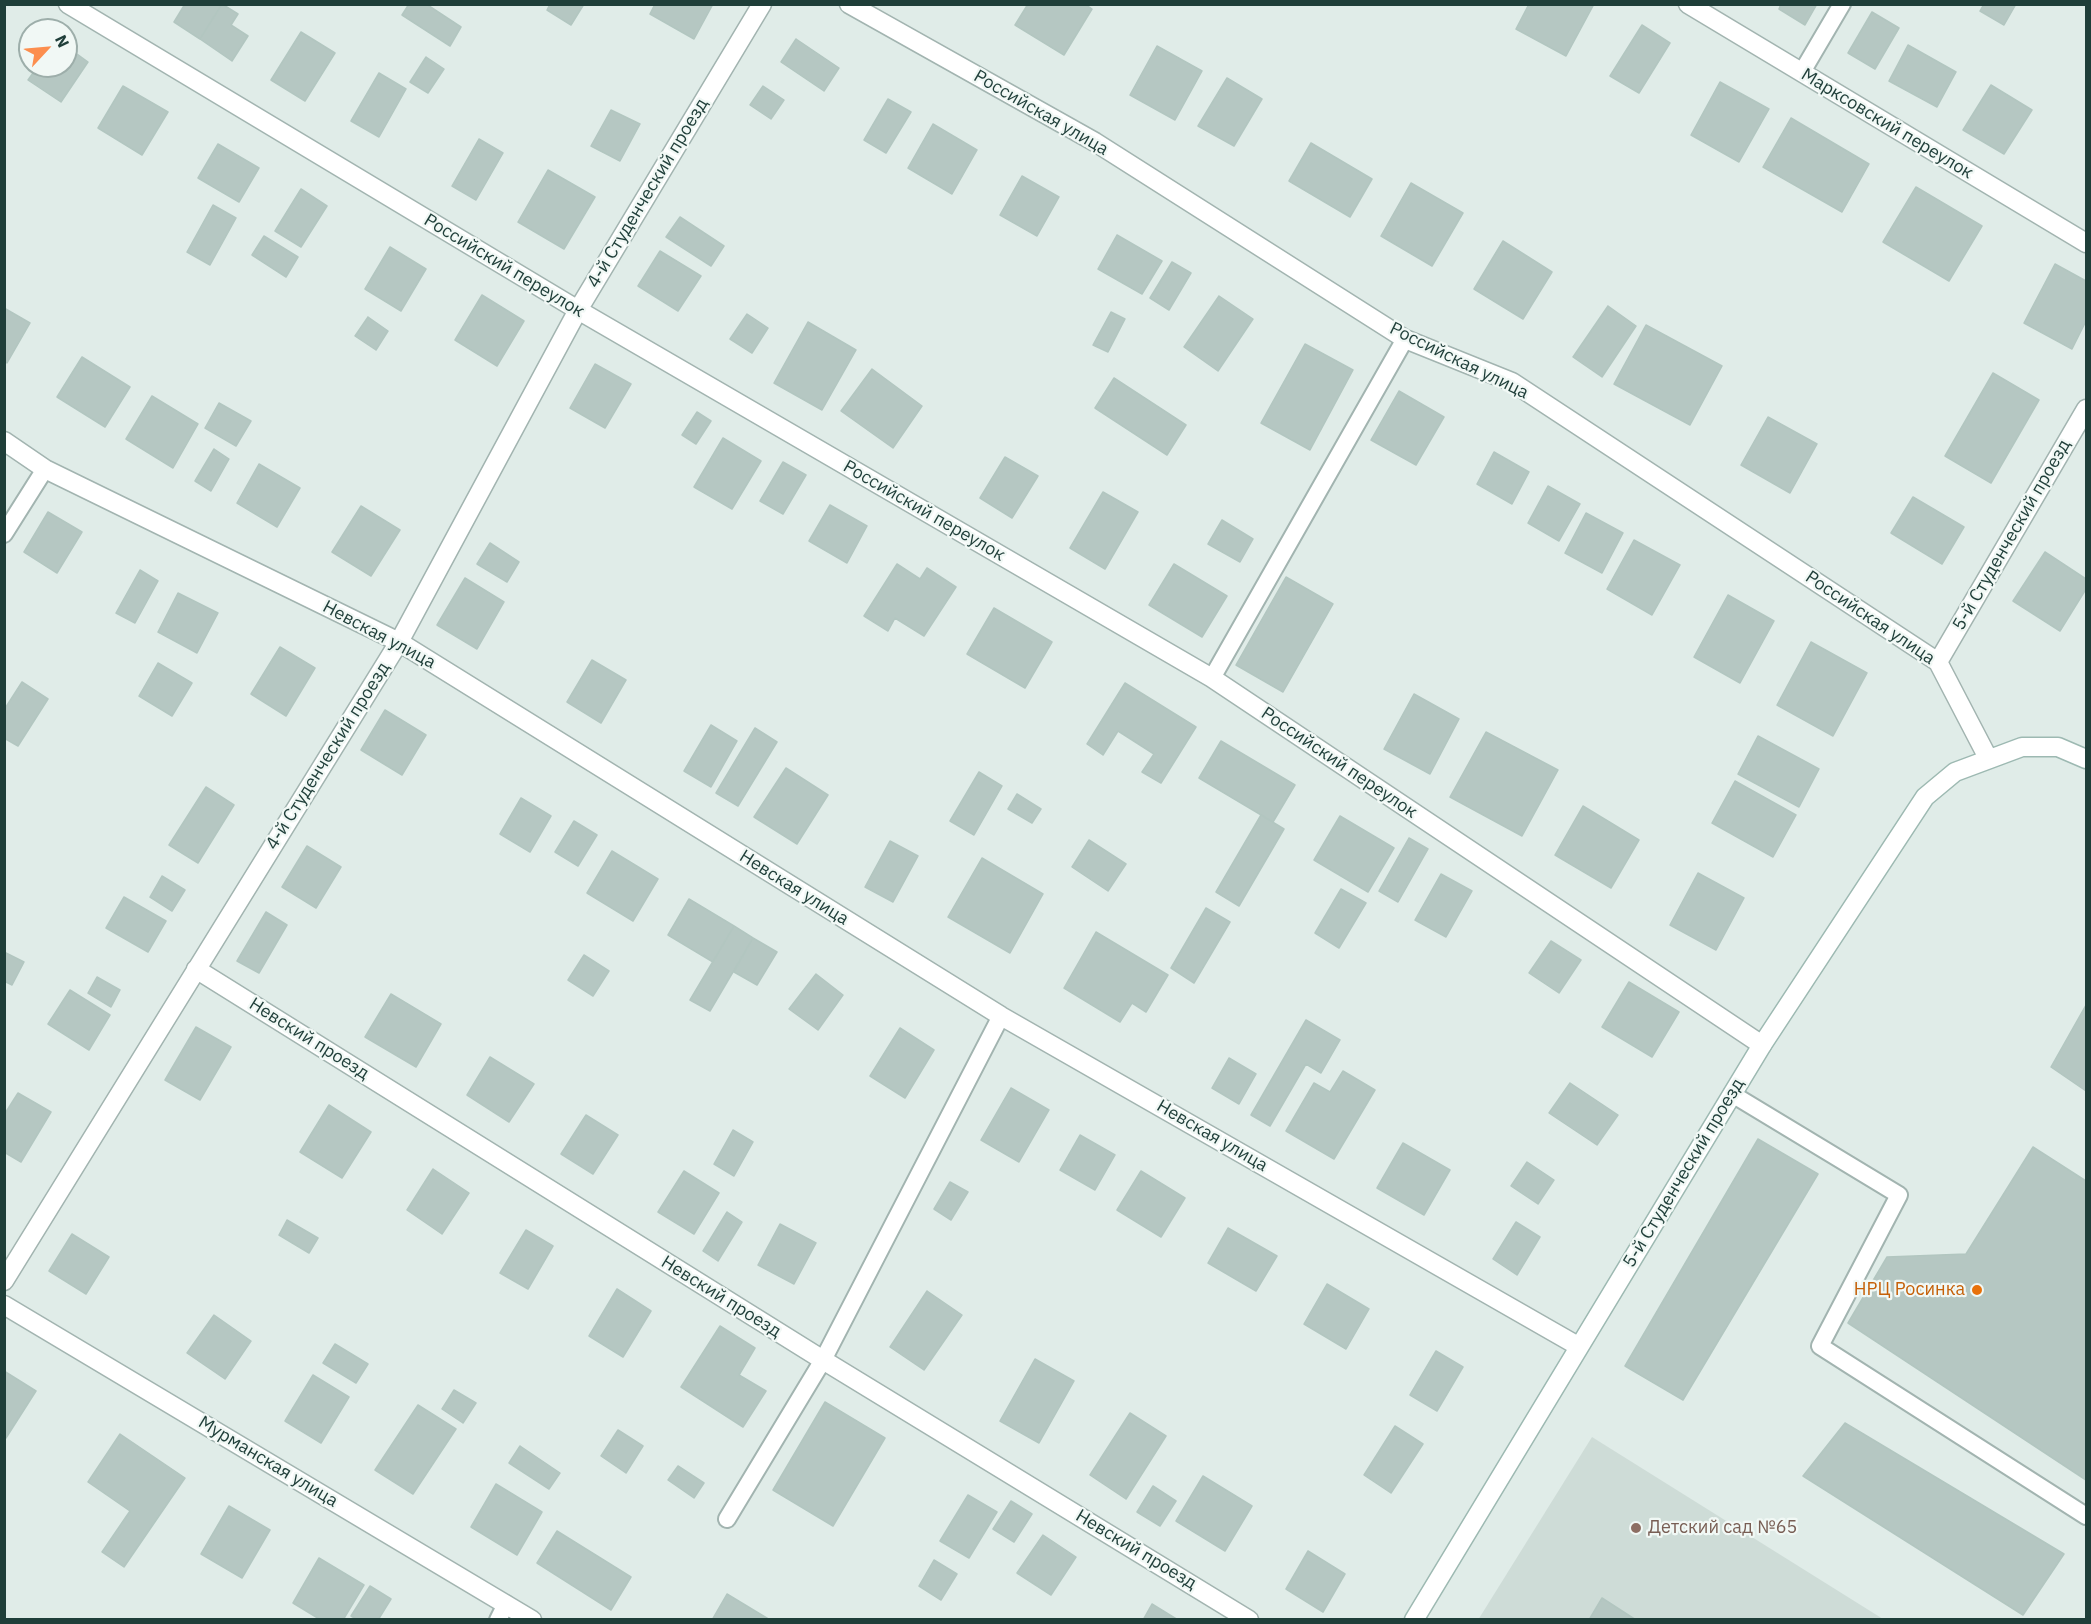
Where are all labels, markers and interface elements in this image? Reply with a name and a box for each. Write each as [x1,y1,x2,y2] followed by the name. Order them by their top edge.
[18,18,78,78] north arrow
[51,31,74,51] text: N
[1797,64,1977,184] street label: Марксовский переулок
[970,66,1112,160] street label: Российская улица
[583,94,713,292] street label: 4-й Студенческий проезд
[420,210,588,322] street label: Российский переулок
[1386,318,1532,404] street label: Российская улица
[1948,436,2076,634] street label: 5-й Студенческий проезд
[839,456,1009,566] street label: Российский переулок
[1801,567,1939,669] street label: Российская улица
[319,596,439,674] street label: Невская улица
[261,658,395,854] street label: 4-й Студенческий проезд
[1257,703,1421,823] street label: Российский переулок
[735,846,853,930] street label: Невская улица
[245,993,373,1085] street label: Невский проезд
[1619,1074,1749,1272] street label: 5-й Студенческий проезд
[1153,1095,1271,1177] street label: Невская улица
[657,1251,785,1343] street label: Невский проезд
[1854,1279,1965,1301] place label: НРЦ Росинка
[1970,1283,1984,1297] marker: НРЦ Росинка
[194,1412,342,1512] street label: Мурманская улица
[1072,1505,1200,1595] street label: Невский проезд
[1648,1517,1797,1539] place label: Детский сад №65
[1629,1521,1643,1535] marker: Детский сад №65

